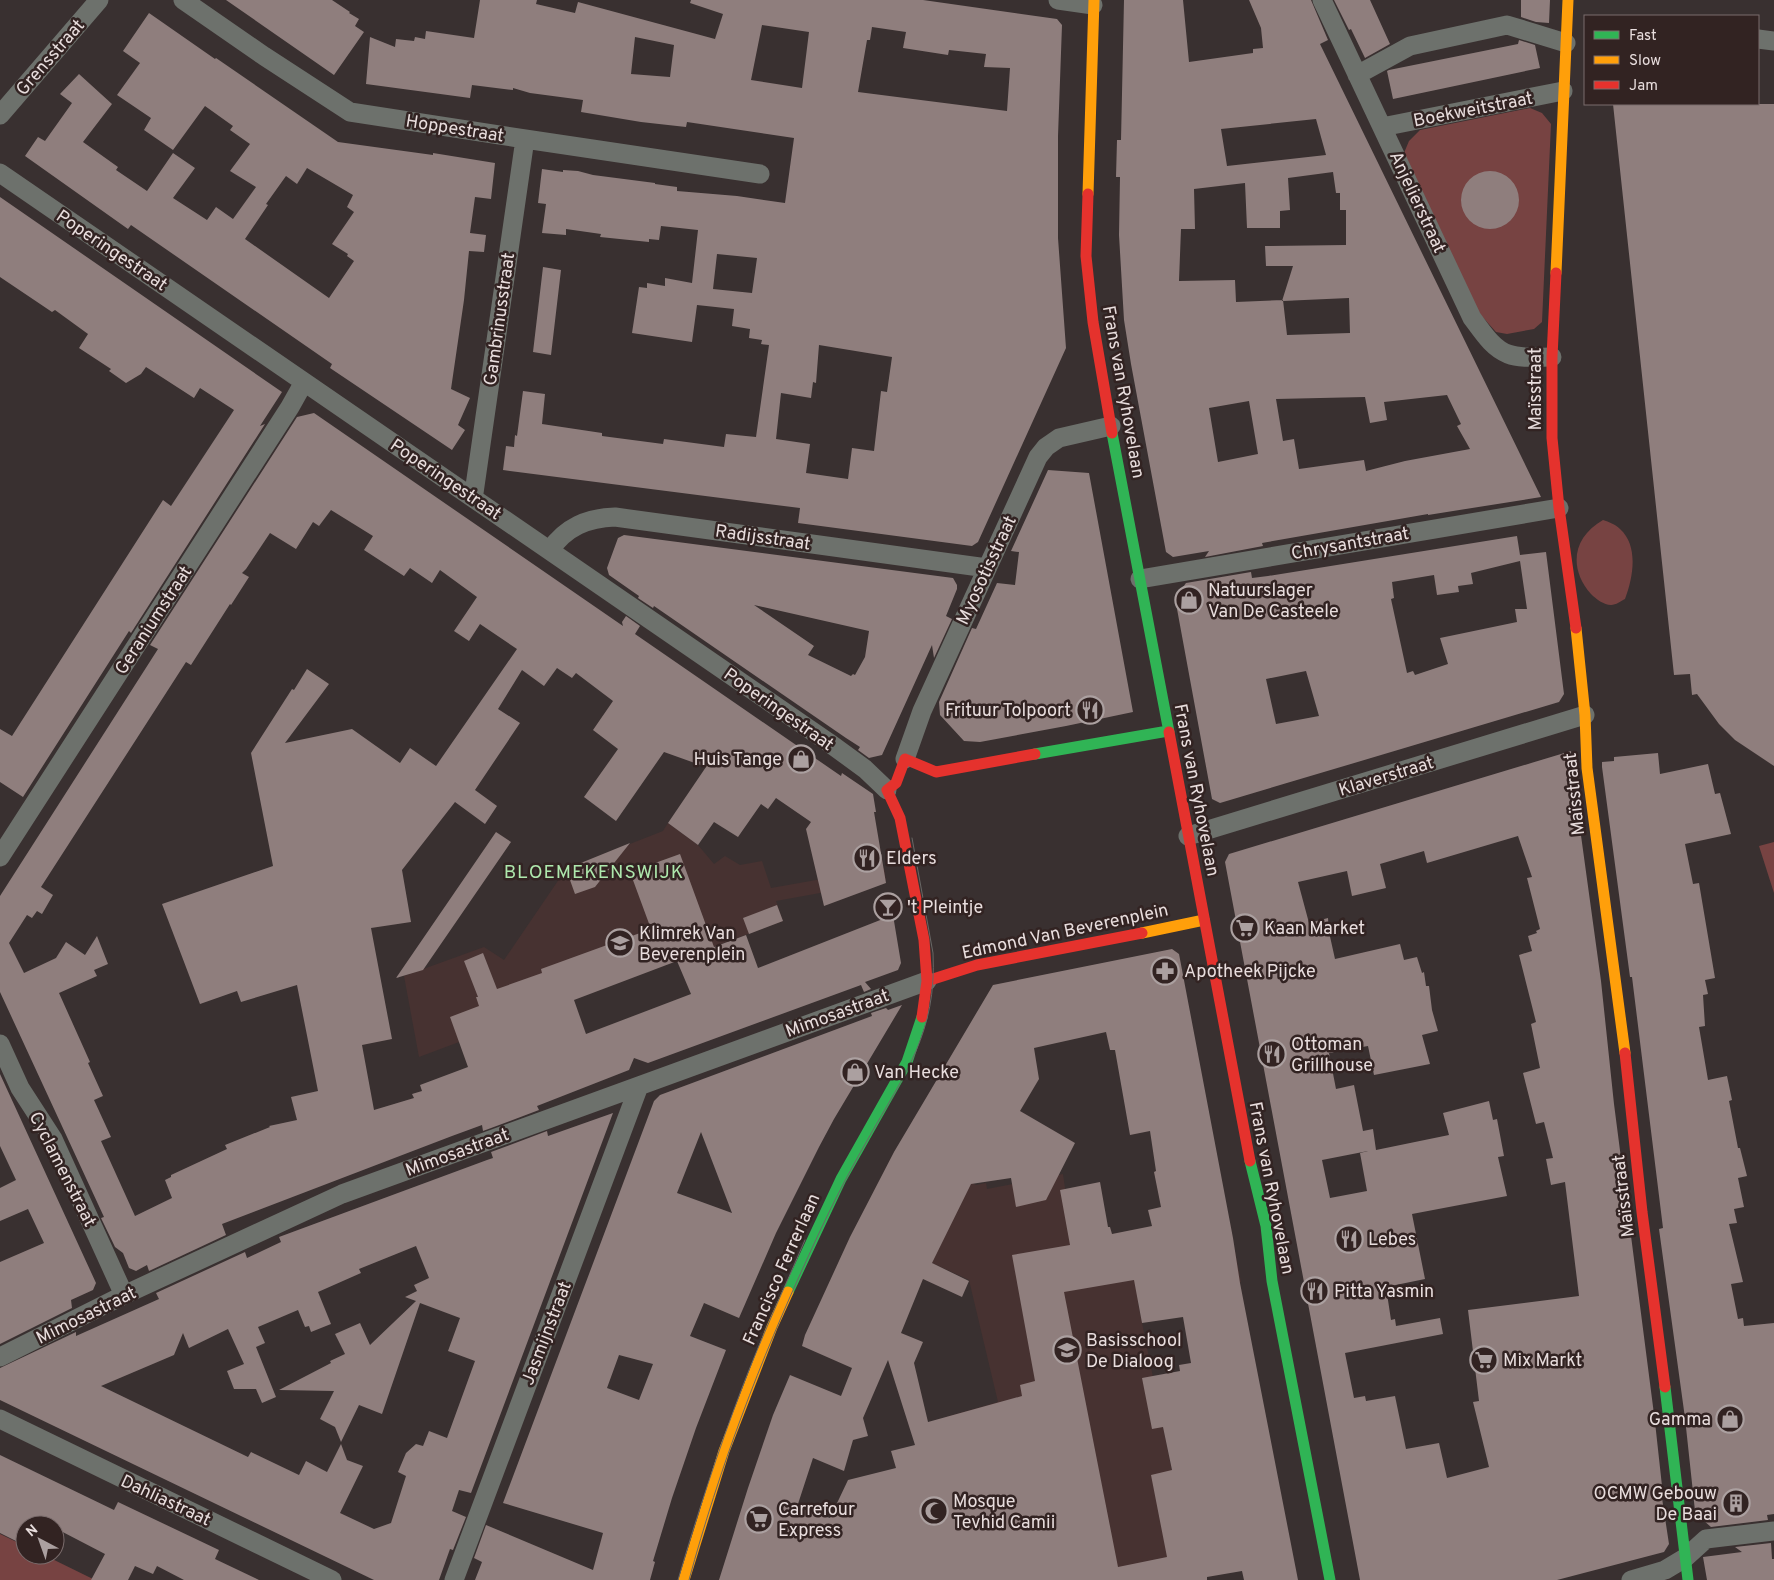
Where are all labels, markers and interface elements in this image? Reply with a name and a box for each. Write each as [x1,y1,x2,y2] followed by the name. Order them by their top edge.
[12,15,91,101] street label: Grensstraat
[1584,15,1759,105] legend
[1629,27,1657,46] text: Fast
[1629,52,1661,71] text: Slow
[1629,77,1658,96] text: Jam
[1411,88,1535,133] street label: Boekweitstraat
[404,110,506,149] street label: Hoppestraat
[1383,148,1450,257] street label: Anjelierstraat
[51,205,171,297] street label: Poperingestraat
[480,251,521,387] street label: Gambrinusstraat
[1096,304,1149,481] street label: Frans van Ryhovelaan
[1525,348,1548,430] street label: Maïsstraat
[385,434,505,526] street label: Poperingestraat
[952,512,1023,629] street label: Myosotisstraat
[713,520,812,557] street label: Radijsstraat
[1289,523,1411,566] street label: Chrysantstraat
[110,562,198,680] street label: Geraniumstraat
[1208,580,1339,624] place label: Natuurslager Van De Casteele
[1174,585,1204,615] shop icon: Natuurslager Van De Casteele
[718,664,838,757] street label: Poperingestraat
[1075,695,1105,725] restaurant icon: Frituur Tolpoort
[945,700,1071,723] place label: Frituur Tolpoort
[1168,702,1224,879] street label: Frans van Ryhovelaan
[786,744,816,774] shop icon: Huis Tange
[694,749,782,772] place label: Huis Tange
[1560,751,1591,836] street label: Maïsstraat
[1336,752,1437,803] street label: Klaverstraat
[852,843,882,873] restaurant icon: Elders
[886,848,937,871] place label: Elders
[504,861,684,885] district label: BLOEMEKENSWIJK
[873,892,903,922] bar icon: 't Pleintje
[907,897,983,920] place label: 't Pleintje
[960,899,1171,966] street label: Edmond Van Beverenplein
[1230,913,1260,943] supermarket icon: Kaan Market
[1264,918,1365,941] place label: Kaan Market
[639,923,745,967] place label: Klimrek Van Beverenplein
[605,928,635,958] school or university icon: Klimrek Van Beverenplein
[1150,956,1180,986] pharmacy icon: Apotheek Pijcke
[1184,961,1316,984] place label: Apotheek Pijcke
[783,985,893,1044] street label: Mimosastraat
[1291,1034,1373,1078] place label: Ottoman Grillhouse
[1257,1039,1287,1069] restaurant icon: Ottoman Grillhouse
[840,1057,870,1087] shop icon: Van Hecke
[874,1062,959,1085] place label: Van Hecke
[1243,1100,1299,1277] street label: Frans van Ryhovelaan
[23,1108,101,1231] street label: Cyclamenstraat
[403,1124,513,1183] street label: Mimosastraat
[1608,1153,1641,1238] street label: Maïsstraat
[739,1190,826,1349] street label: Francisco Ferrerlaan
[1334,1224,1364,1254] restaurant icon: Lebes
[1368,1229,1416,1252] place label: Lebes
[1300,1276,1330,1306] restaurant icon: Pitta Yasmin
[517,1278,578,1389] street label: Jasmijnstraat
[1334,1281,1434,1304] place label: Pitta Yasmin
[33,1282,141,1351] street label: Mimosastraat
[1086,1330,1182,1374] place label: Basisschool De Dialoog
[1052,1335,1082,1365] school or university icon: Basisschool De Dialoog
[1469,1345,1499,1375] supermarket icon: Mix Markt
[1503,1350,1582,1373] place label: Mix Markt
[1715,1404,1745,1434] shop icon: Gamma
[1649,1409,1711,1432] place label: Gamma
[117,1470,214,1532] street label: Dahliastraat
[1594,1483,1717,1527] place label: OCMW Gebouw De Baai
[1721,1488,1751,1518] building icon: OCMW Gebouw De Baai
[953,1491,1055,1535] place label: Mosque Tevhid Camii
[919,1496,949,1526] mosque icon: Mosque Tevhid Camii
[778,1499,855,1543] place label: Carrefour Express
[744,1504,774,1534] supermarket icon: Carrefour Express
[15,1515,65,1565] north arrow
[23,1522,42,1541] text: N

